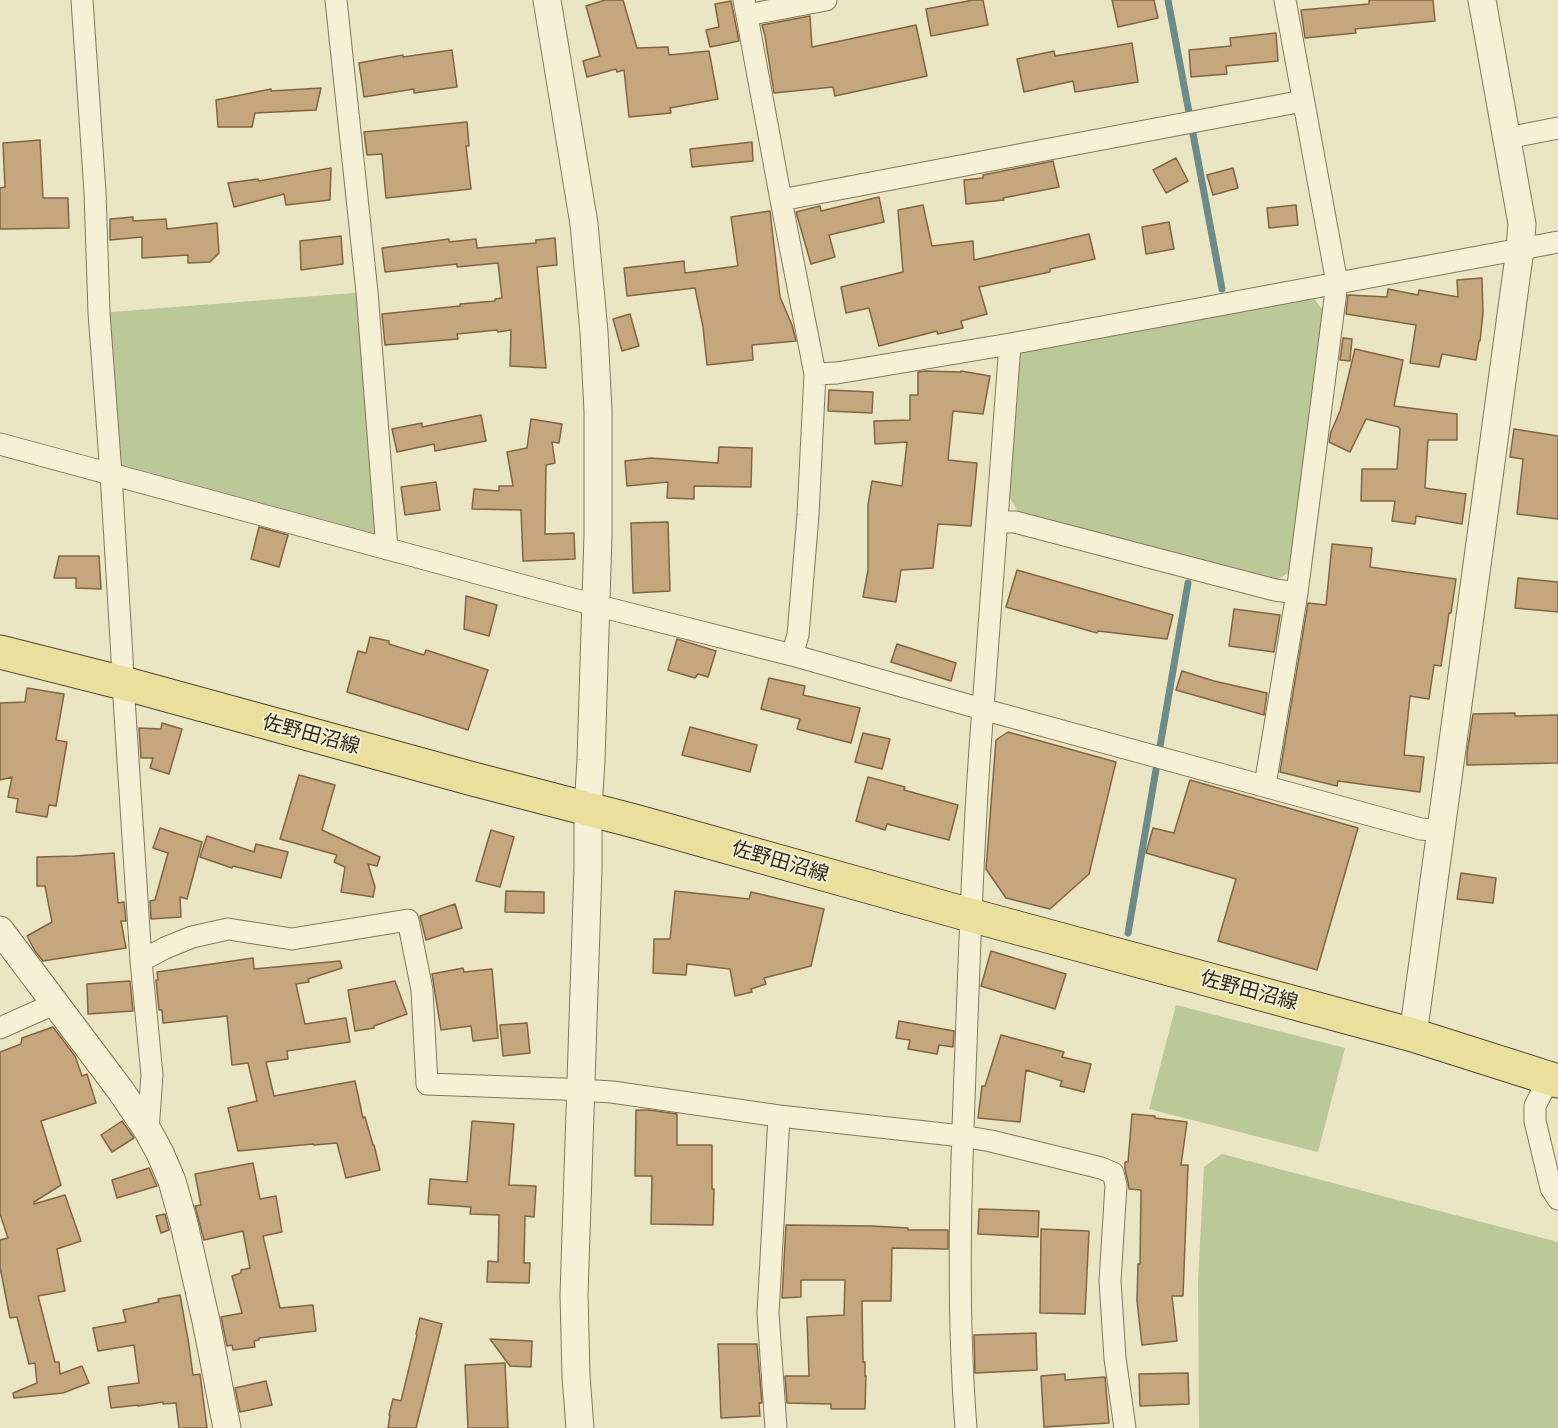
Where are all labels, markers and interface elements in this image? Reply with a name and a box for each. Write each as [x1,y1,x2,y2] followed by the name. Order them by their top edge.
[260,710,362,760] street label: 佐野田沼線
[729,837,831,887] street label: 佐野田沼線
[1198,966,1300,1016] street label: 佐野田沼線

